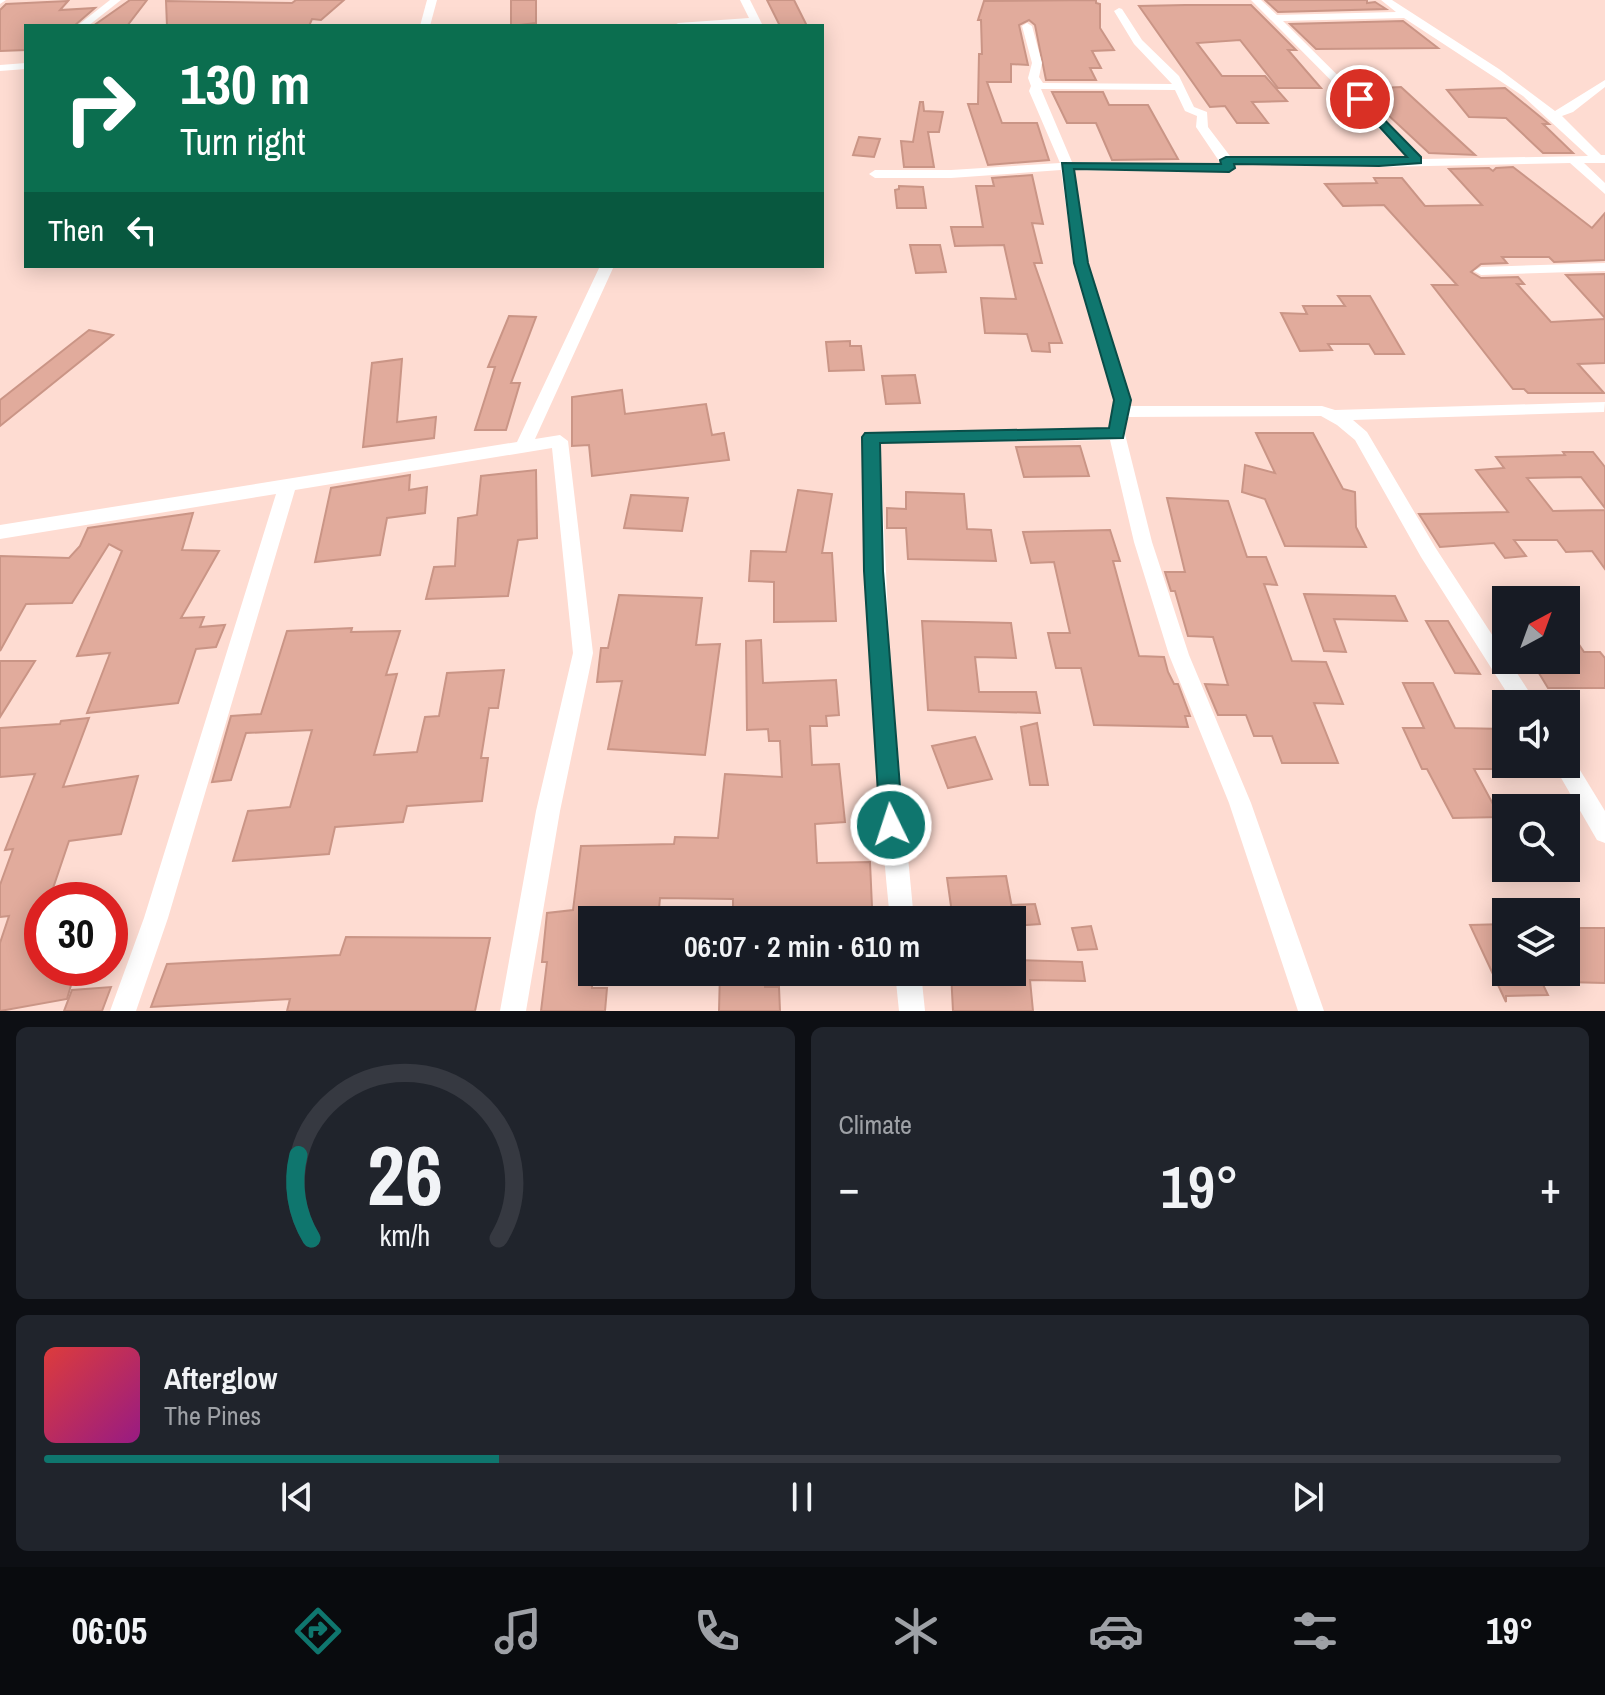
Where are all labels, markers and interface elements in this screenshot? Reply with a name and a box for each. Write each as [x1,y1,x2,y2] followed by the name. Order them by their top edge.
[180,46,310,121] text: 130 m
[48,56,152,160] icon: right
[1326,65,1394,133] pin
[1338,77,1382,121] icon: arrive
[180,118,305,166] text: Turn right
[120,208,164,252] icon: left
[48,210,104,250] text: Then
[1492,586,1580,674] north arrow
[1492,586,1580,986] map controls
[1492,690,1580,778] button: sound
[849,783,933,867] position arrow
[1492,794,1580,882] button: search
[24,882,128,986] speed limit sign: 30
[1492,898,1580,986] button: layers
[684,926,920,966] text: 06:07 · 2 min · 610 m
[839,1107,912,1142] text: Climate
[367,1119,443,1231] text: 26
[1160,1146,1239,1227] text: 19°
[839,1157,860,1217] text: −
[1540,1157,1561,1217] text: +
[380,1216,431,1255] text: km/h
[164,1358,277,1398] text: Afterglow
[164,1398,261,1433] text: The Pines
[275,1475,319,1519] icon: previous
[780,1475,824,1519] icon: pause
[1286,1475,1330,1519] icon: next
[290,1603,346,1659] icon: directions
[490,1603,546,1659] icon: music
[689,1603,745,1659] icon: phone
[888,1603,944,1659] icon: climate
[1088,1603,1144,1659] icon: car
[1287,1603,1343,1659] icon: filters
[72,1607,147,1655] text: 06:05
[1486,1607,1533,1655] text: 19°

